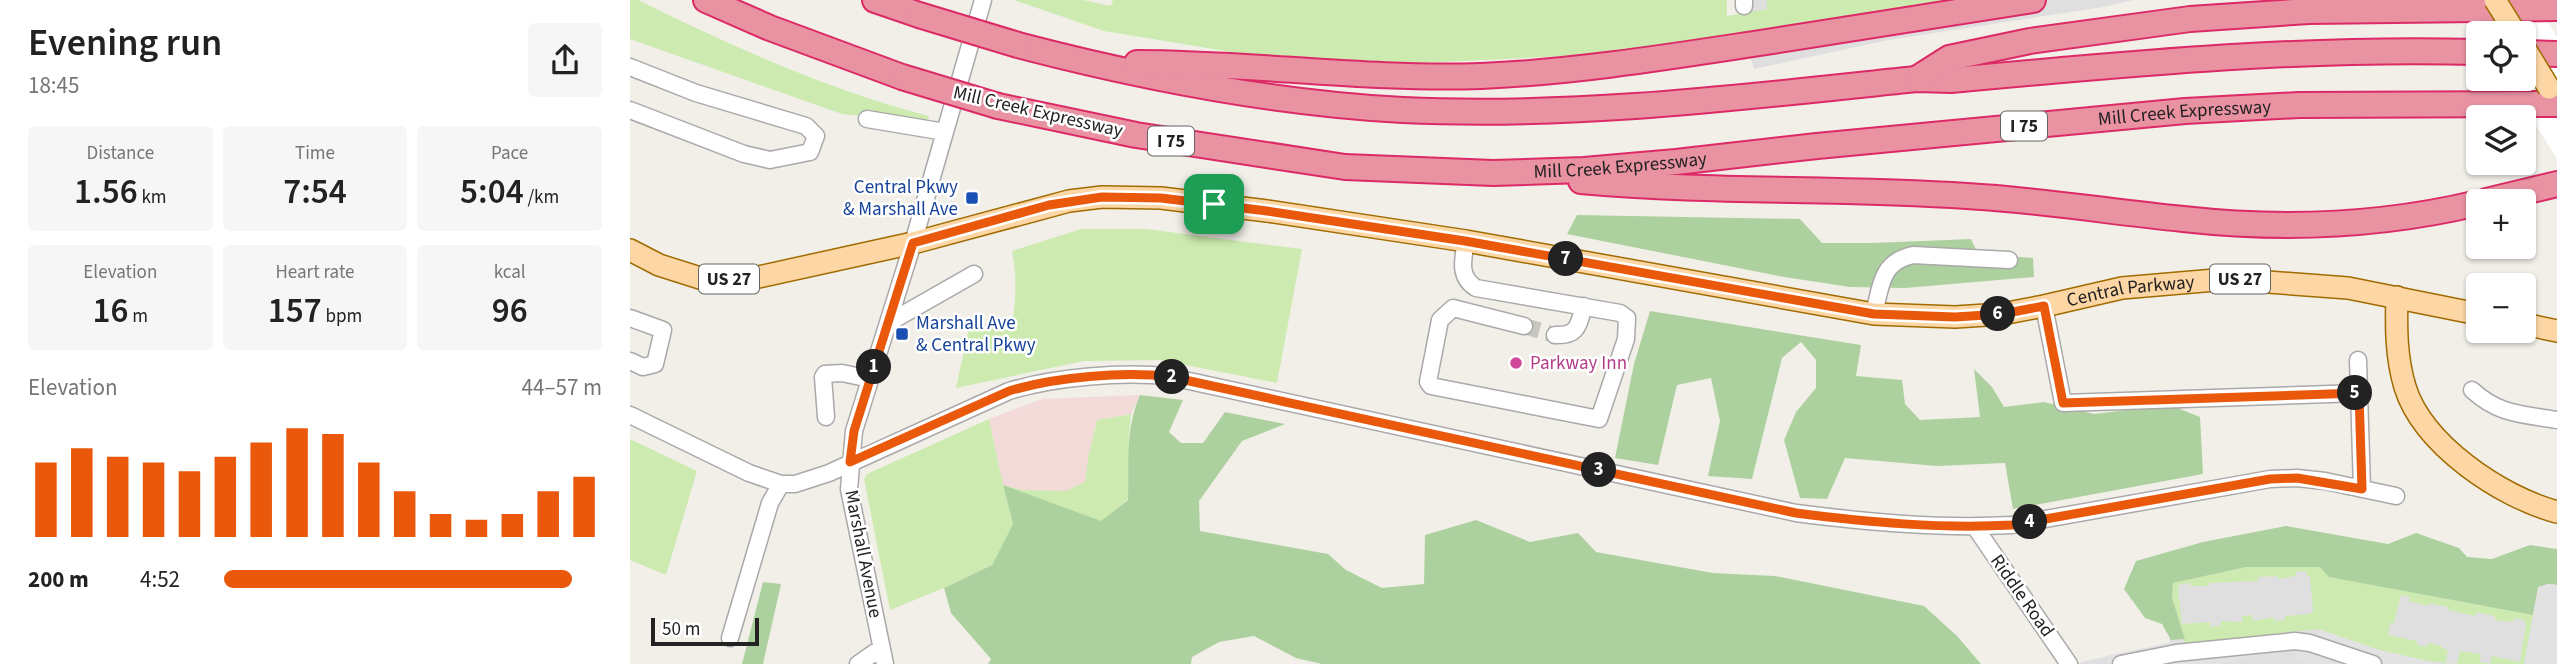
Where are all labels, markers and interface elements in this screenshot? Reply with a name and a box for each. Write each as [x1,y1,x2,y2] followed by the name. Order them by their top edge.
[28,16,222,70] text: Evening run
[2466,21,2536,343] map controls
[2466,21,2536,91] button: locate
[528,23,602,97] button: share
[28,69,79,102] text: 18:45
[950,79,1126,145] street label: Mill Creek Expressway
[2097,93,2272,133] street label: Mill Creek Expressway
[2466,105,2536,175] button: layers
[2001,112,2047,140] road number: I 75
[1148,126,1194,156] road number: I 75
[87,140,154,167] text: Distance
[295,140,335,167] text: Time
[491,140,528,167] text: Pace
[1533,145,1708,185] street label: Mill Creek Expressway
[74,167,138,217] text: 1.56
[283,167,347,217] text: 7:54
[460,167,524,217] text: 5:04
[843,174,958,223] place label: Central Pkwy & Marshall Ave
[1184,174,1244,234] pin
[138,184,167,211] text: km
[524,184,559,211] text: /km
[1195,185,1233,223] icon: arrive
[2466,189,2536,259] button: +
[964,190,980,206] marker: Central Pkwy & Marshall Ave
[1548,242,1584,276] pin: 7
[1560,245,1571,272] text: 7
[83,259,157,286] text: Elevation
[275,259,354,286] text: Heart rate
[494,259,526,286] text: kcal
[699,264,759,293] road number: US 27
[2210,264,2270,293] road number: US 27
[2064,268,2196,314] street label: Central Parkway
[2466,273,2536,343] button: −
[93,286,129,336] text: 16
[268,286,322,336] text: 157
[492,286,528,336] text: 96
[1980,296,2016,332] pin: 6
[1992,300,2003,327] text: 6
[129,303,148,330] text: m
[322,303,362,330] text: bpm
[916,310,1036,359] place label: Marshall Ave & Central Pkwy
[894,326,910,342] marker: Marshall Ave & Central Pkwy
[856,350,892,384] pin: 1
[1530,350,1627,377] place label: Parkway Inn
[868,353,879,380] text: 1
[1508,355,1524,371] marker: Parkway Inn
[1154,360,1190,394] pin: 2
[1166,363,1177,390] text: 2
[28,371,118,404] text: Elevation
[522,371,602,404] text: 44–57 m
[2338,376,2372,410] pin: 5
[2349,379,2360,406] text: 5
[1581,452,1616,488] pin: 3
[1593,456,1604,483] text: 3
[837,488,889,620] street label: Marshall Avenue
[2012,504,2048,540] pin: 4
[2024,508,2035,535] text: 4
[1984,549,2060,643] street label: Riddle Road
[28,563,89,596] text: 200 m
[140,563,180,596] text: 4:52
[651,615,760,647] scale bar
[662,616,700,643] text: 50 m

